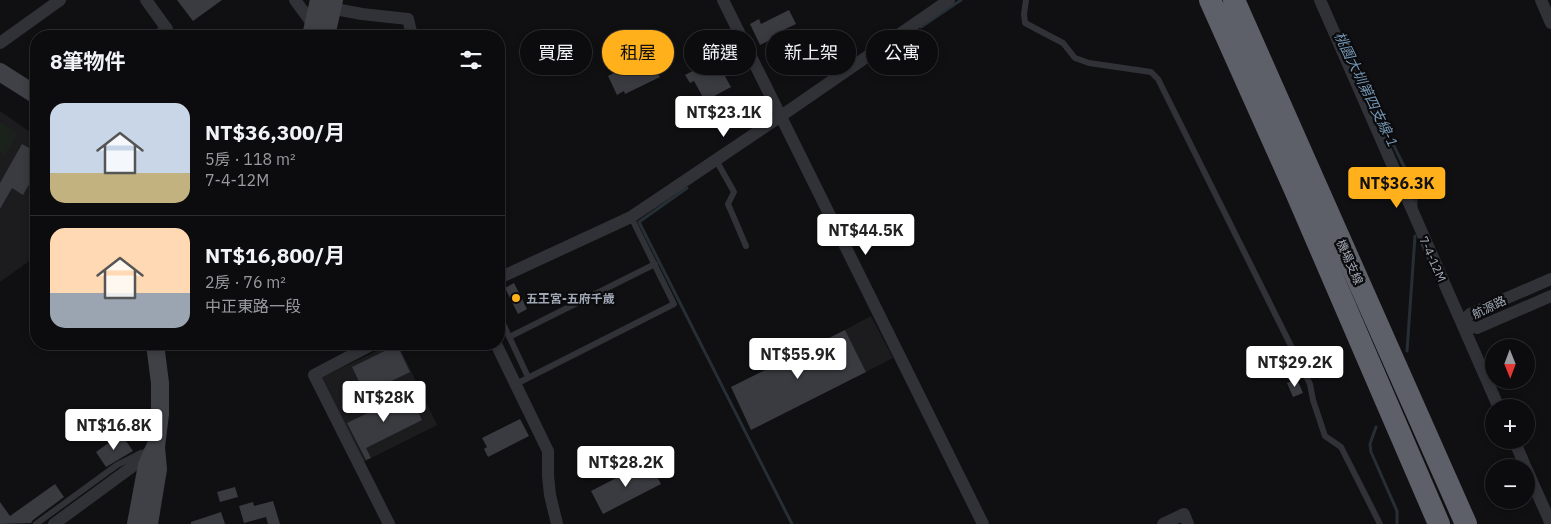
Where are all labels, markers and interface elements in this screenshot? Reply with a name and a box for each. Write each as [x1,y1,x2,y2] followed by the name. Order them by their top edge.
[1330,29,1402,149] water label: 桃園大圳第四支線-1
[520,30,592,75] chip: 買屋
[602,30,674,75] chip: 租屋
[684,30,756,75] chip: 篩選
[766,30,856,75] chip: 新上架
[866,30,938,75] chip: 公寓
[457,46,485,74] icon: filters
[50,47,126,75] text: 8筆物件
[672,96,776,138] pin: NT$23.1K
[686,102,762,122] text: NT$23.1K
[205,118,345,146] text: NT$36,300/月
[90,123,150,183] icon: home
[205,149,295,169] text: 5房 · 118 m²
[1345,166,1449,209] pin: NT$36.3K
[205,170,269,190] text: 7-4-12M
[1359,173,1435,193] text: NT$36.3K
[814,214,918,256] pin: NT$44.5K
[828,220,904,240] text: NT$44.5K
[1416,234,1450,284] street label: 7-4-12M
[1333,237,1367,287] street label: 機場支線
[205,241,345,269] text: NT$16,800/月
[90,248,150,308] icon: home
[205,272,286,292] text: 2房 · 76 m²
[526,291,615,306] place label: 五王宮-五府千歲
[510,292,522,304] marker: 五王宮-五府千歲
[1470,292,1508,322] street label: 航源路
[205,296,301,316] text: 中正東路一段
[746,338,850,380] pin: NT$55.9K
[1485,339,1535,389] north arrow
[1485,339,1535,509] map controls
[760,344,836,364] text: NT$55.9K
[1243,346,1347,388] pin: NT$29.2K
[1257,352,1333,372] text: NT$29.2K
[343,380,425,423] pin: NT$28K
[354,387,414,407] text: NT$28K
[1485,399,1535,449] button: +
[62,408,166,451] pin: NT$16.8K
[76,415,152,435] text: NT$16.8K
[574,446,678,488] pin: NT$28.2K
[588,452,664,472] text: NT$28.2K
[1485,459,1535,509] button: −

